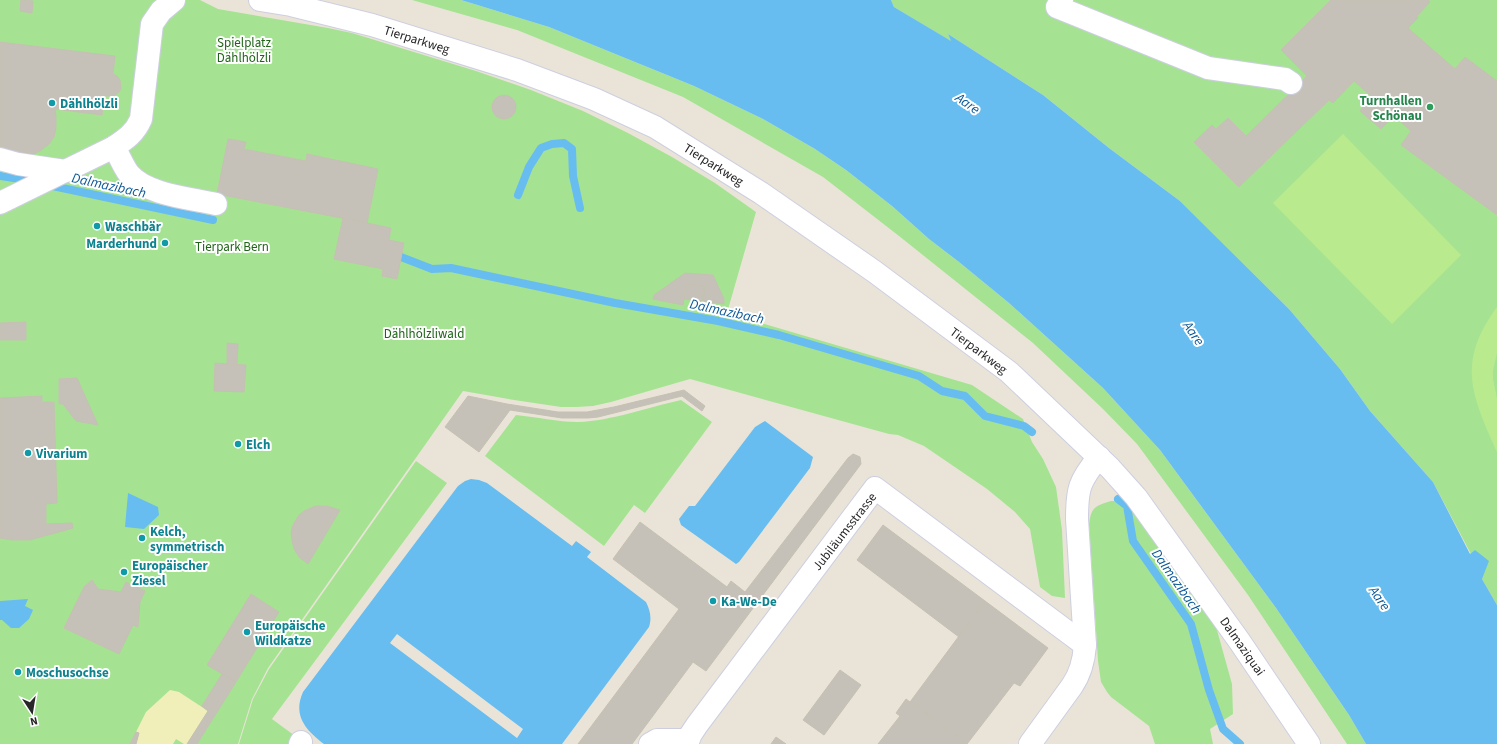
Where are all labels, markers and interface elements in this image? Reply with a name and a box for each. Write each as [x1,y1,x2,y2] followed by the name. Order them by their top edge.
[382,21,452,59] street label: Tierparkweg
[217,34,271,67] park label: Spielplatz Dählhölzli
[950,88,984,120] water label: Aare
[1359,92,1422,125] place label: Turnhallen Schönau
[60,95,118,113] place label: Dählhölzli
[47,98,57,108] marker: Dählhölzli
[1425,102,1435,112] marker: Turnhallen Schönau
[680,139,747,191] street label: Tierparkweg
[70,168,148,204] water label: Dalmazibach
[105,218,162,236] place label: Waschbär
[92,221,102,231] marker: Waschbär
[86,235,157,253] place label: Marderhund
[160,238,170,248] marker: Marderhund
[195,238,269,256] park label: Tierpark Bern
[688,294,766,330] water label: Dalmazibach
[1177,316,1209,350] water label: Aare
[946,323,1011,379] street label: Tierparkweg
[384,325,464,343] park label: Dählhölzliwald
[246,436,270,454] place label: Elch
[233,439,243,449] marker: Elch
[35,445,88,463] place label: Vivarium
[23,448,33,458] marker: Vivarium
[809,489,881,574] street label: Jubiläumsstrasse
[150,523,224,556] place label: Kelch, symmetrisch
[137,533,147,543] marker: Kelch, symmetrisch
[1146,545,1206,618] water label: Dalmazibach
[132,557,209,590] place label: Europäischer Ziesel
[119,567,129,577] marker: Europäischer Ziesel
[1363,581,1395,615] water label: Aare
[721,593,777,611] place label: Ka-We-De
[708,596,718,606] marker: Ka-We-De
[1215,614,1269,680] street label: Dalmaziquai
[255,617,326,650] place label: Europäische Wildkatze
[242,627,252,637] marker: Europäische Wildkatze
[26,664,109,682] place label: Moschusochse
[13,667,23,677] marker: Moschusochse
[12,692,52,732] north arrow
[29,713,39,729] text: N

